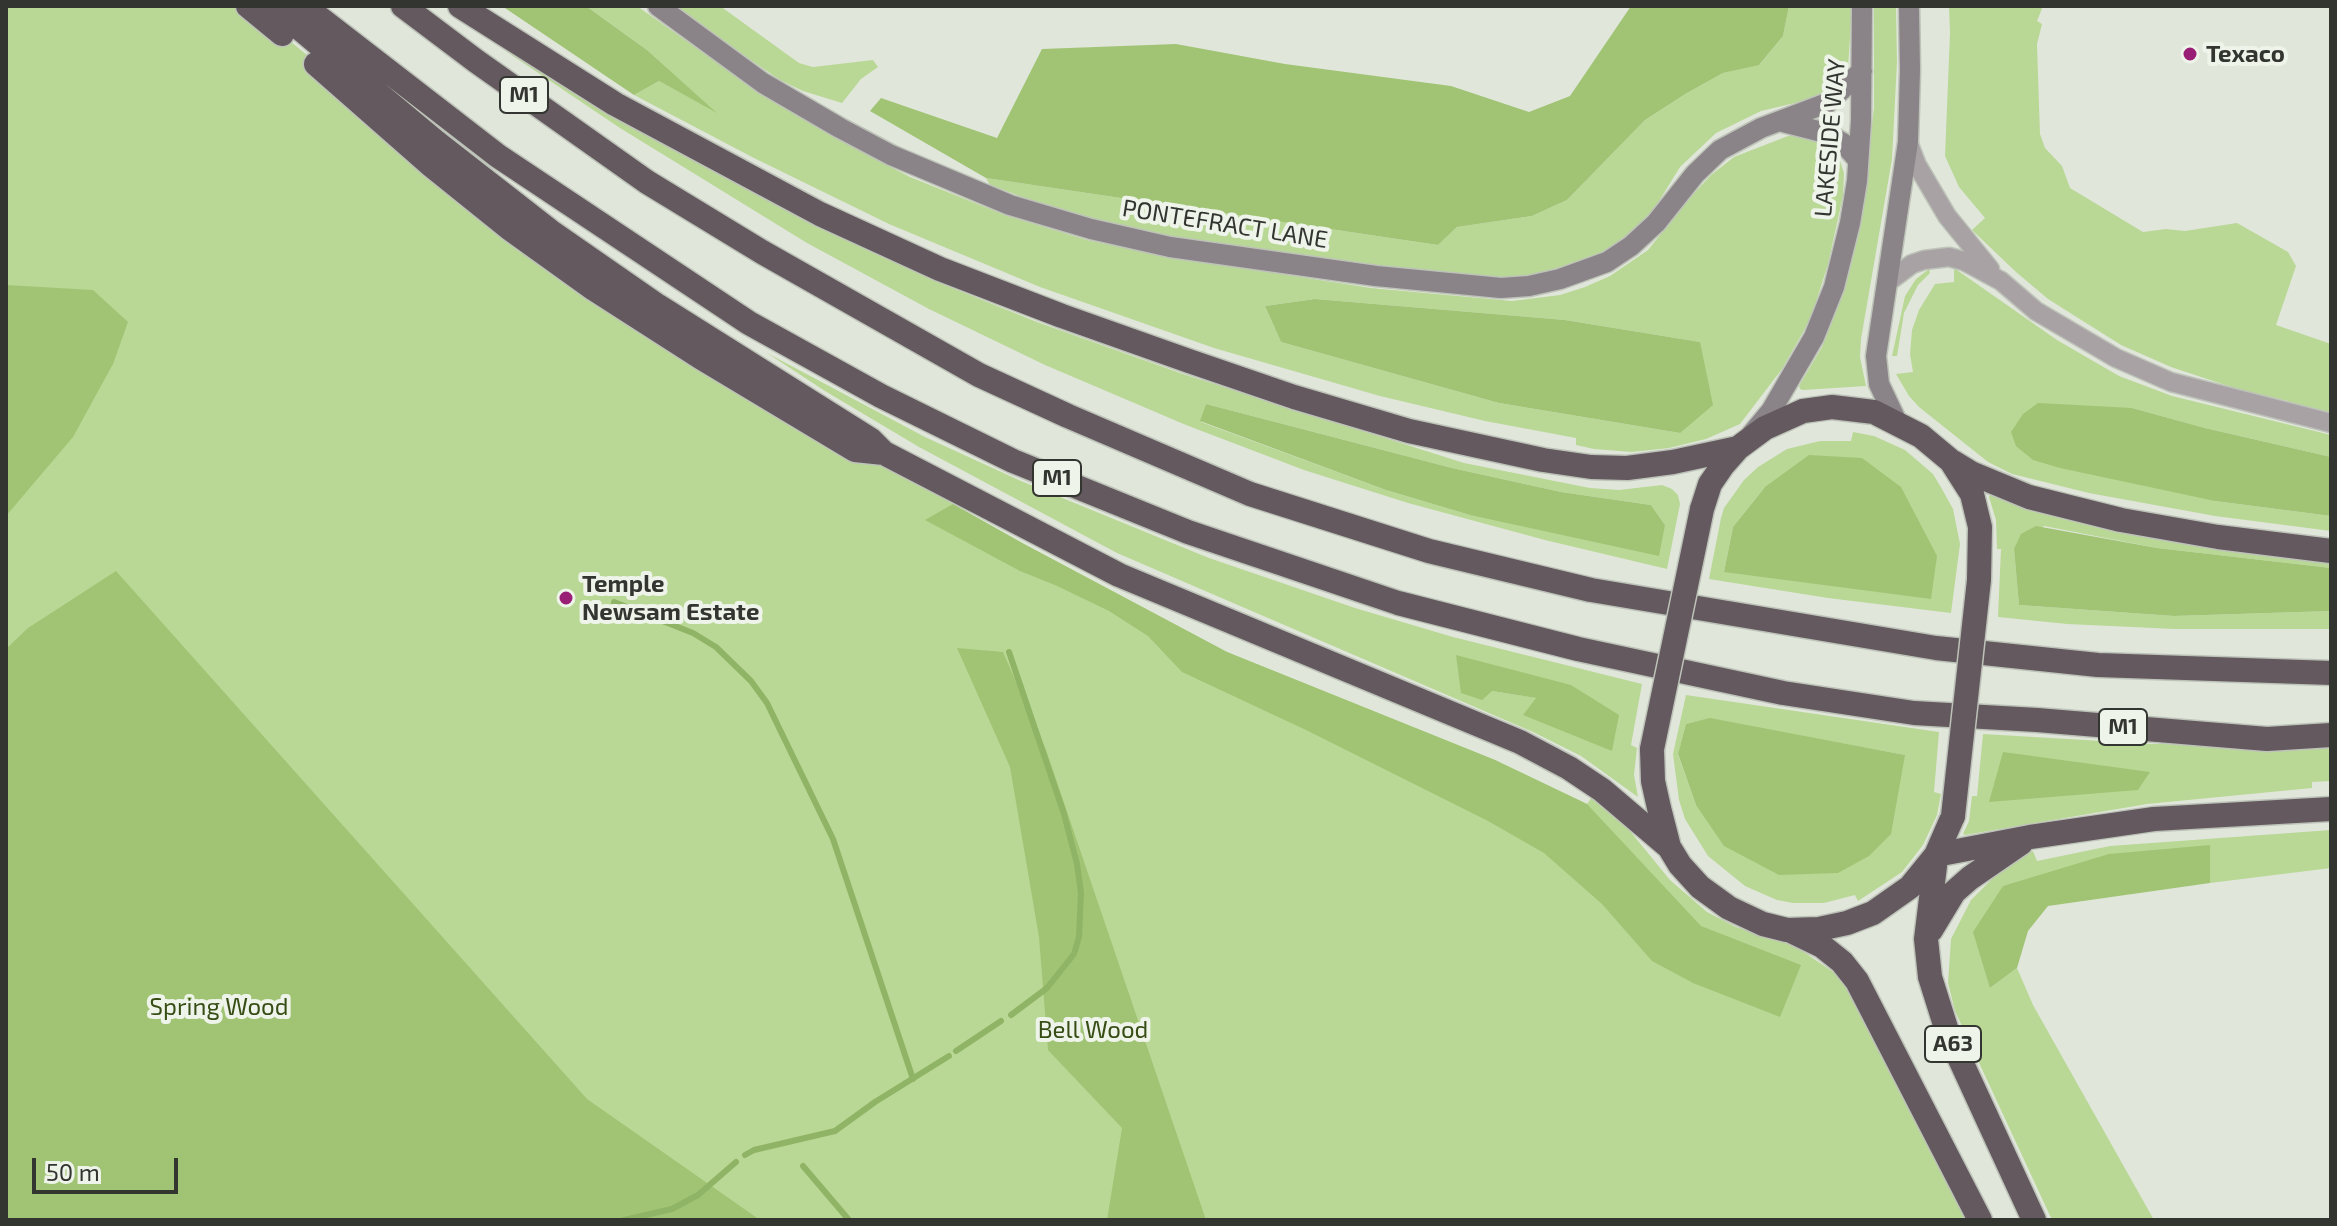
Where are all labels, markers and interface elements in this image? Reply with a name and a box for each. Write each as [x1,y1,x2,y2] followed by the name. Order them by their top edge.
[2206,40,2285,68] place label: Texaco
[2181,45,2199,63] marker: Texaco
[1809,58,1851,218] street label: LAKESIDE WAY
[500,77,548,113] road number: M1
[1120,194,1330,254] street label: PONTEFRACT LANE
[1033,460,1081,496] road number: M1
[582,570,759,626] place label: Temple Newsam Estate
[557,589,575,607] marker: Temple Newsam Estate
[2099,709,2147,745] road number: M1
[150,993,288,1021] park label: Spring Wood
[1038,1016,1148,1044] park label: Bell Wood
[1925,1026,1981,1062] road number: A63
[36,1142,182,1192] scale bar
[46,1157,100,1186] text: 50 m

